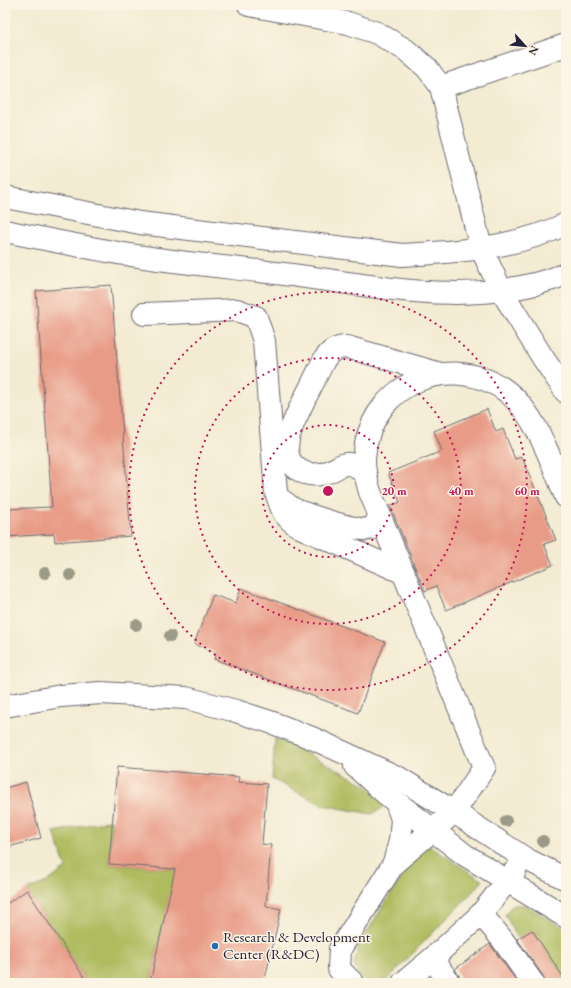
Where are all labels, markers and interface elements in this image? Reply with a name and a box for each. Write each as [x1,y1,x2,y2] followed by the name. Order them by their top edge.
[505,26,545,66] north arrow
[526,43,542,58] text: N
[381,483,407,499] text: 20 m
[448,483,474,499] text: 40 m
[514,483,540,499] text: 60 m
[321,484,335,498] centre of rings
[223,927,371,963] place label: Research & Development Center (R&DC)
[210,941,220,951] marker: Research & Development Center (R&DC)

